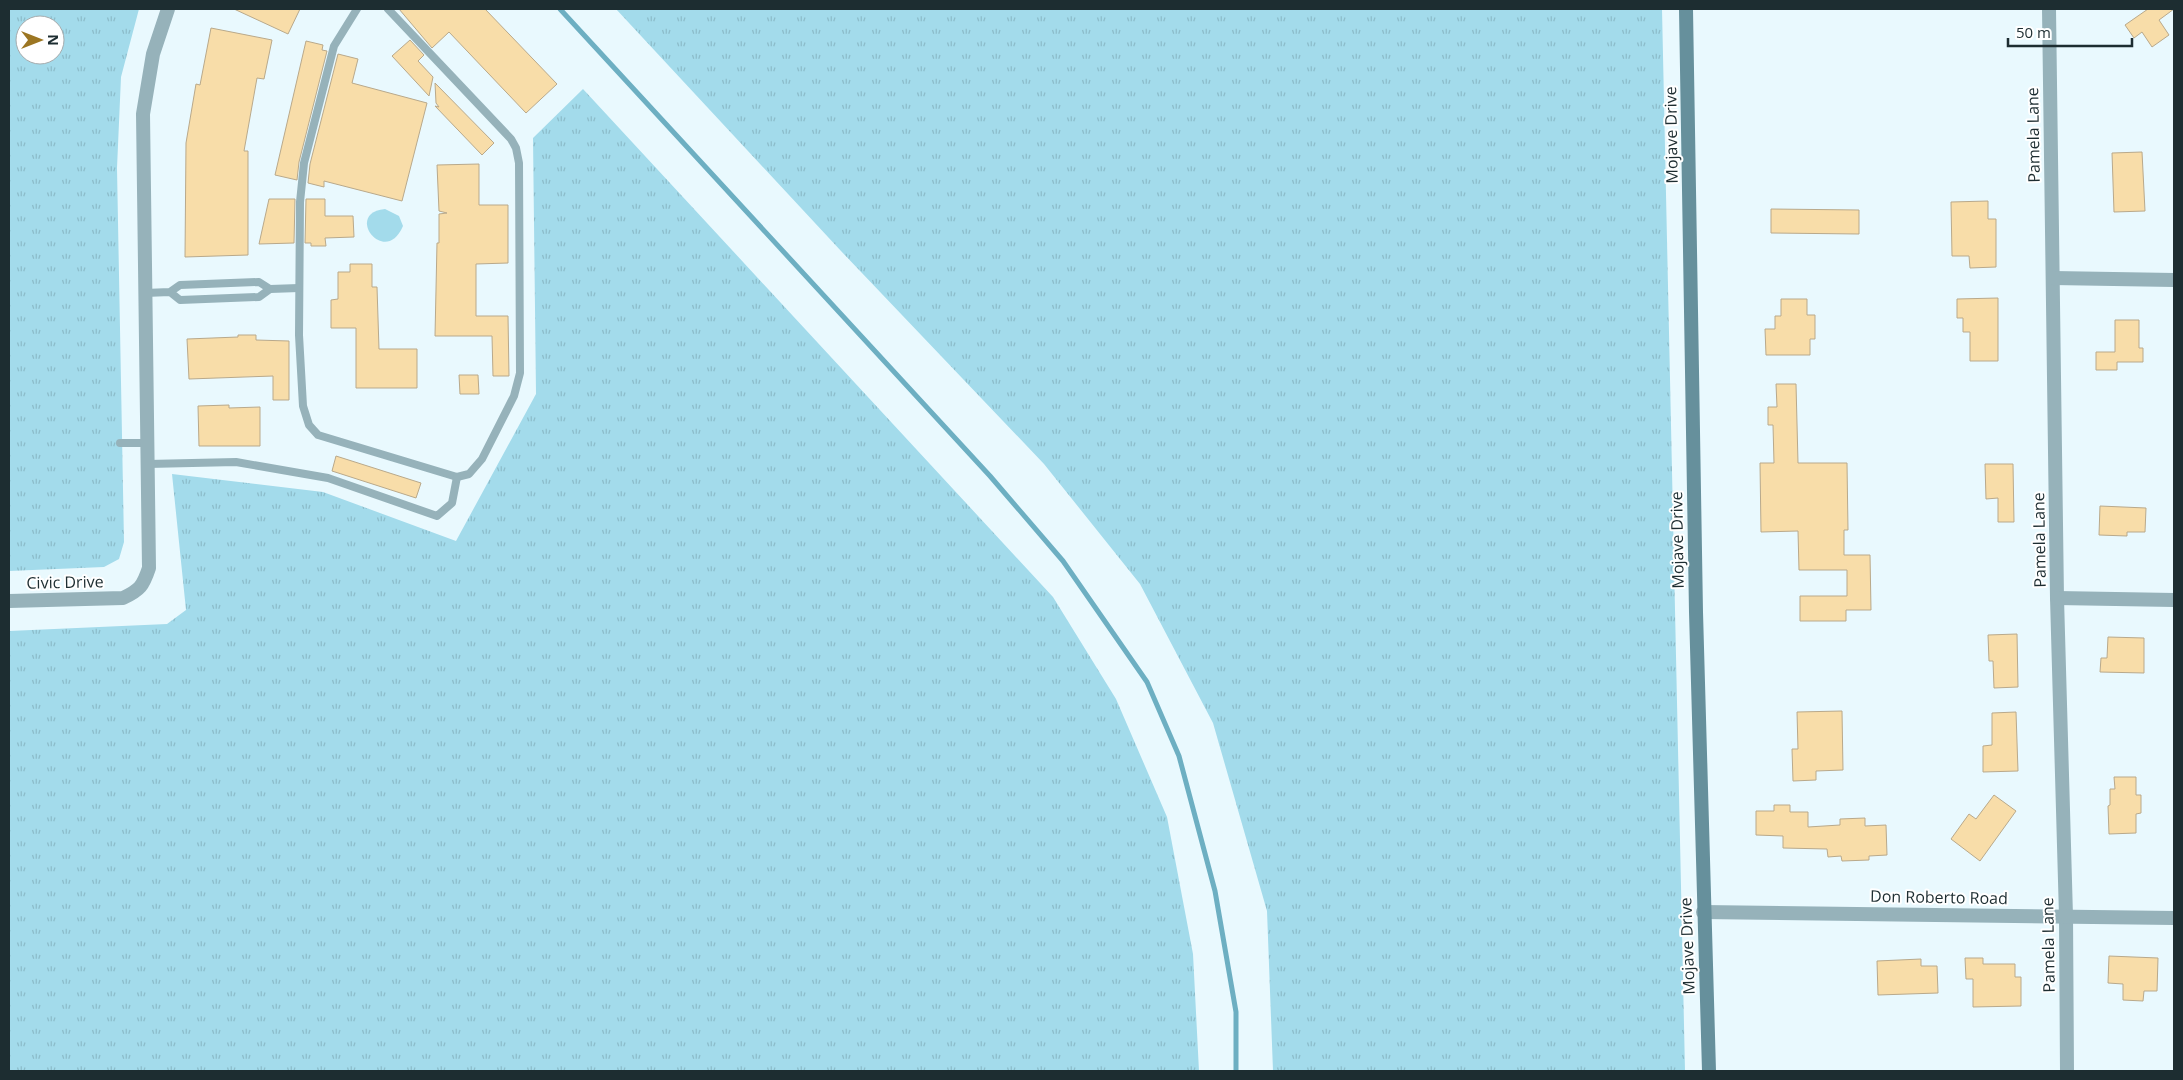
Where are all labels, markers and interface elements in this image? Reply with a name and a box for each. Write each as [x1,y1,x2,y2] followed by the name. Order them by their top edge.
[15,15,65,65] north arrow
[2008,15,2132,47] scale bar
[2016,22,2051,42] text: 50 m
[44,34,63,46] text: N
[1659,86,1683,184] street label: Mojave Drive
[2021,87,2045,183] street label: Pamela Lane
[1665,491,1689,589] street label: Mojave Drive
[2027,492,2051,588] street label: Pamela Lane
[26,570,104,594] street label: Civic Drive
[1870,885,2008,909] street label: Don Roberto Road
[1674,897,1700,995] street label: Mojave Drive
[2036,897,2060,993] street label: Pamela Lane

